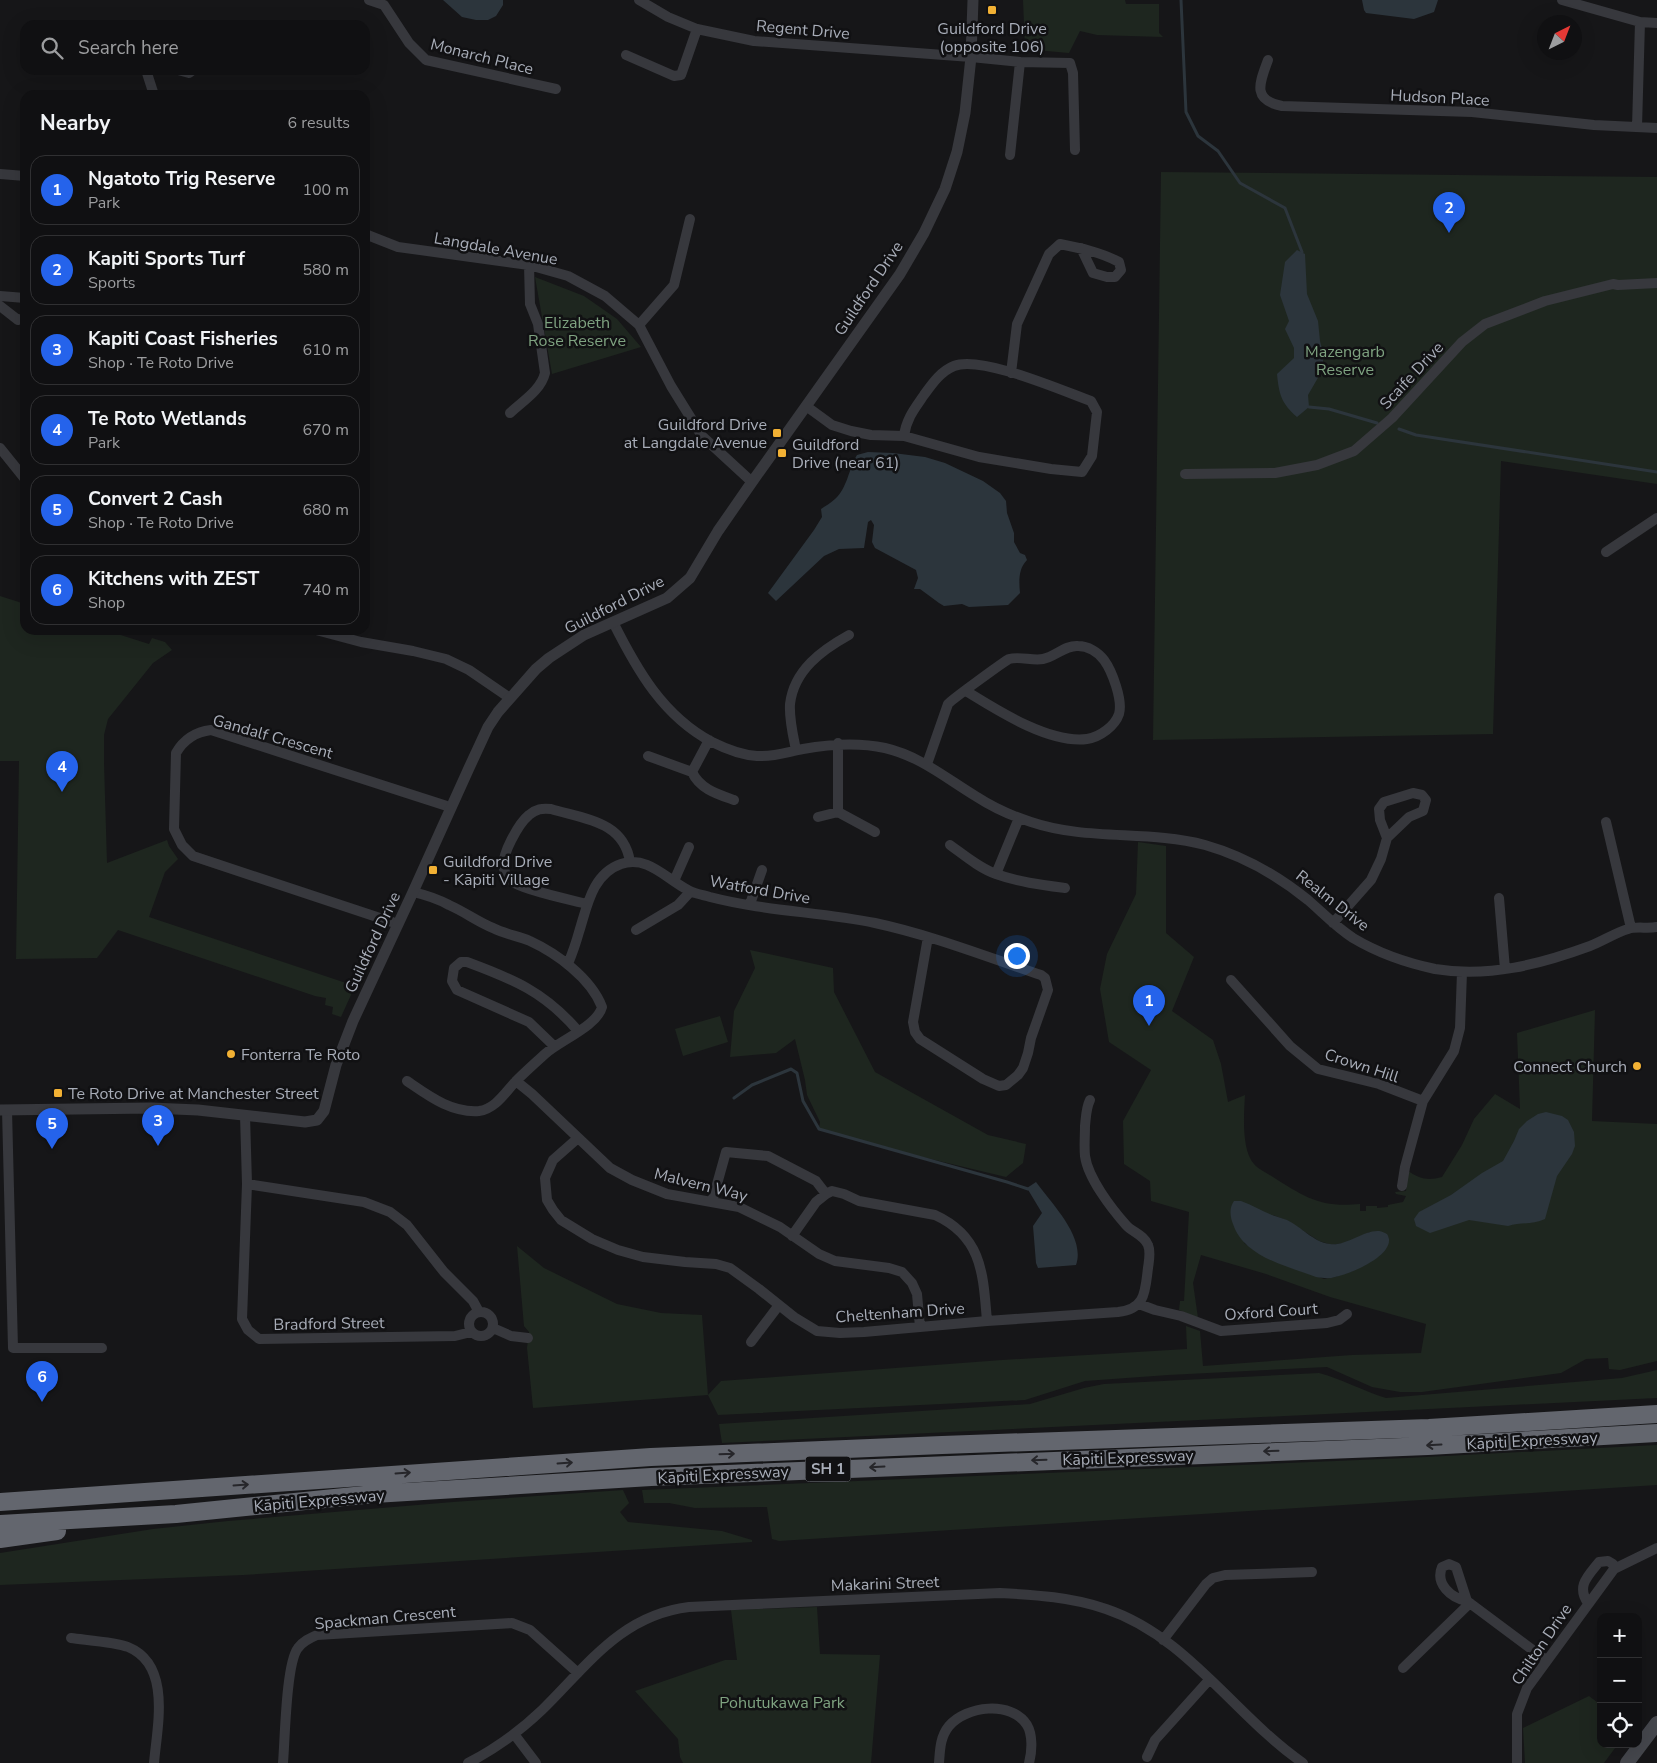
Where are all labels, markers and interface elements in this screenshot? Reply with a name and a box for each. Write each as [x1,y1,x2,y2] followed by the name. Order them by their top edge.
[986,4,998,16] marker: Guildford Drive (opposite 106)
[755,15,851,45] street label: Regent Drive
[1537,15,1582,60] north arrow
[937,18,1047,58] place label: Guildford Drive (opposite 106)
[20,20,370,75] search box
[38,34,66,62] icon: search
[428,34,536,80] street label: Monarch Place
[78,35,179,61] text: Search here
[1390,84,1490,112] street label: Hudson Place
[40,109,110,137] text: Nearby
[288,112,350,134] text: 6 results
[88,166,275,192] text: Ngatoto Trig Reserve
[52,179,62,201] text: 1
[302,179,349,201] text: 100 m
[88,192,120,214] text: Park
[1433,192,1465,233] pin: 2
[432,227,559,271] street label: Langdale Avenue
[829,237,909,340] street label: Guildford Drive
[88,246,245,272] text: Kapiti Sports Turf
[52,259,62,281] text: 2
[302,259,349,281] text: 580 m
[88,272,136,294] text: Sports
[528,312,626,352] park label: Elizabeth Rose Reserve
[88,326,278,352] text: Kapiti Coast Fisheries
[1375,337,1449,414] street label: Scaife Drive
[52,339,62,361] text: 3
[302,339,349,361] text: 610 m
[1305,341,1385,381] park label: Mazengarb Reserve
[88,352,234,374] text: Shop · Te Roto Drive
[88,406,246,432] text: Te Roto Wetlands
[624,414,767,454] place label: Guildford Drive at Langdale Avenue
[52,419,62,441] text: 4
[302,419,349,441] text: 670 m
[771,427,783,439] marker: Guildford Drive at Langdale Avenue
[88,432,120,454] text: Park
[792,434,899,474] place label: Guildford Drive (near 61)
[776,447,788,459] marker: Guildford Drive (near 61)
[88,486,223,512] text: Convert 2 Cash
[52,499,62,521] text: 5
[302,499,349,521] text: 680 m
[88,512,234,534] text: Shop · Te Roto Drive
[88,566,259,592] text: Kitchens with ZEST
[561,570,668,640] street label: Guildford Drive
[52,579,62,601] text: 6
[302,579,349,601] text: 740 m
[88,592,125,614] text: Shop
[210,709,336,765] street label: Gandalf Crescent
[46,751,78,792] pin: 4
[443,851,552,891] place label: Guildford Drive - Kāpiti Village
[427,864,439,876] marker: Guildford Drive - Kāpiti Village
[1291,865,1374,937] street label: Realm Drive
[708,870,812,910] street label: Watford Drive
[340,888,406,997] street label: Guildford Drive
[1004,943,1030,969] your location
[1133,985,1165,1026] pin: 1
[241,1044,360,1066] place label: Fonterra Te Roto
[1322,1044,1402,1088] street label: Crown Hill
[225,1048,237,1060] marker: Fonterra Te Roto
[1513,1056,1627,1078] place label: Connect Church
[1631,1060,1643,1072] marker: Connect Church
[68,1083,319,1105] place label: Te Roto Drive at Manchester Street
[52,1087,64,1099] marker: Te Roto Drive at Manchester Street
[142,1105,174,1146] pin: 3
[36,1108,68,1149] pin: 5
[652,1163,751,1207] street label: Malvern Way
[835,1298,965,1328] street label: Cheltenham Drive
[1224,1298,1319,1326] street label: Oxford Court
[273,1312,385,1336] street label: Bradford Street
[26,1361,58,1402] pin: 6
[1466,1427,1599,1455] street label: Kāpiti Expressway
[1426,1441,1442,1450] one-way arrow
[1062,1445,1195,1471] street label: Kāpiti Expressway
[1263,1447,1279,1456] one-way arrow
[718,1449,735,1459] one-way arrow
[806,1456,850,1482] road number: SH 1
[1031,1456,1047,1465] one-way arrow
[557,1458,573,1468] one-way arrow
[657,1461,790,1489] street label: Kāpiti Expressway
[869,1462,885,1472] one-way arrow
[394,1469,410,1478] one-way arrow
[232,1480,248,1490] one-way arrow
[253,1484,386,1518] street label: Kāpiti Expressway
[830,1571,940,1597] street label: Makarini Street
[1507,1600,1577,1690] street label: Chilton Drive
[314,1601,457,1635] street label: Spackman Crescent
[1597,1613,1642,1748] map controls
[1597,1613,1642,1658] button: +
[1597,1658,1642,1703] button: −
[719,1692,846,1714] park label: Pohutukawa Park
[1597,1703,1642,1748] button: locate

